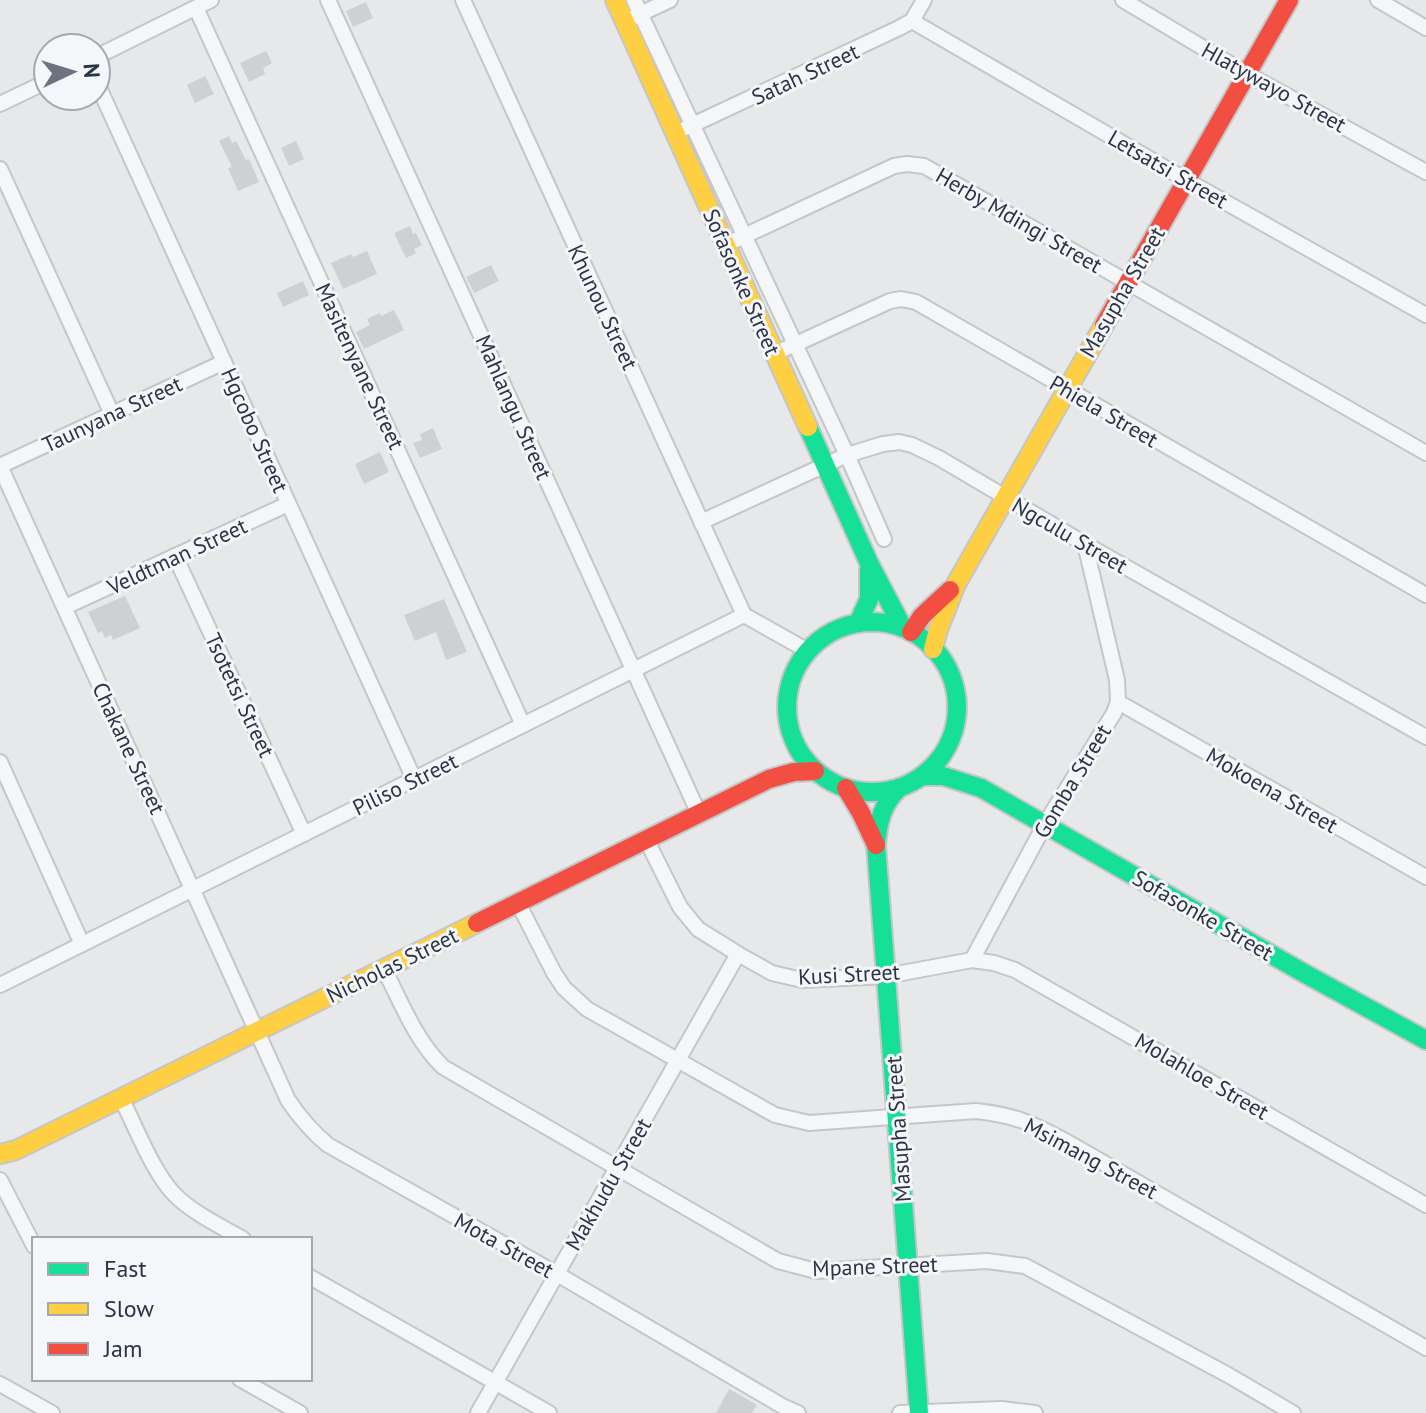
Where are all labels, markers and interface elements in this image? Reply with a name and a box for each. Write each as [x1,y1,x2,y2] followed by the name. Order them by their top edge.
[32,32,112,112] north arrow
[1197,36,1352,139] street label: Hlatywayo Street
[747,37,864,111] street label: Satah Street
[77,62,106,79] text: N
[1103,123,1233,215] street label: Letsatsi Street
[931,161,1108,279] street label: Herby Mdingi Street
[697,204,787,360] street label: Sofasonke Street
[1073,221,1171,362] street label: Masupha Street
[562,240,644,375] street label: Khunou Street
[309,278,411,454] street label: Masitenyane Street
[470,330,559,484] street label: Mahlangu Street
[215,363,295,497] street label: Hgcobo Street
[38,369,187,459] street label: Taunyana Street
[1045,369,1164,454] street label: Phiela Street
[1007,491,1133,580] street label: Ngculu Street
[102,511,252,601] street label: Veldtman Street
[199,628,281,762] street label: Tsotetsi Street
[86,678,172,819] street label: Chakane Street
[1027,718,1117,843] street label: Gomba Street
[1201,741,1343,839] street label: Mokoena Street
[348,746,463,821] street label: Piliso Street
[1128,863,1279,967] street label: Sofasonke Street
[322,921,463,1009] street label: Nicholas Street
[797,957,901,991] street label: Kusi Street
[1130,1026,1274,1126] street label: Molahloe Street
[879,1054,917,1203] street label: Masupha Street
[1019,1111,1163,1205] street label: Msimang Street
[559,1112,658,1255] street label: Makhudu Street
[449,1206,559,1284] street label: Mota Street
[32,1237,312,1381] legend
[812,1250,939,1282] street label: Mpane Street
[104,1253,147,1284] text: Fast
[104,1293,154,1324] text: Slow
[103,1333,142,1364] text: Jam

